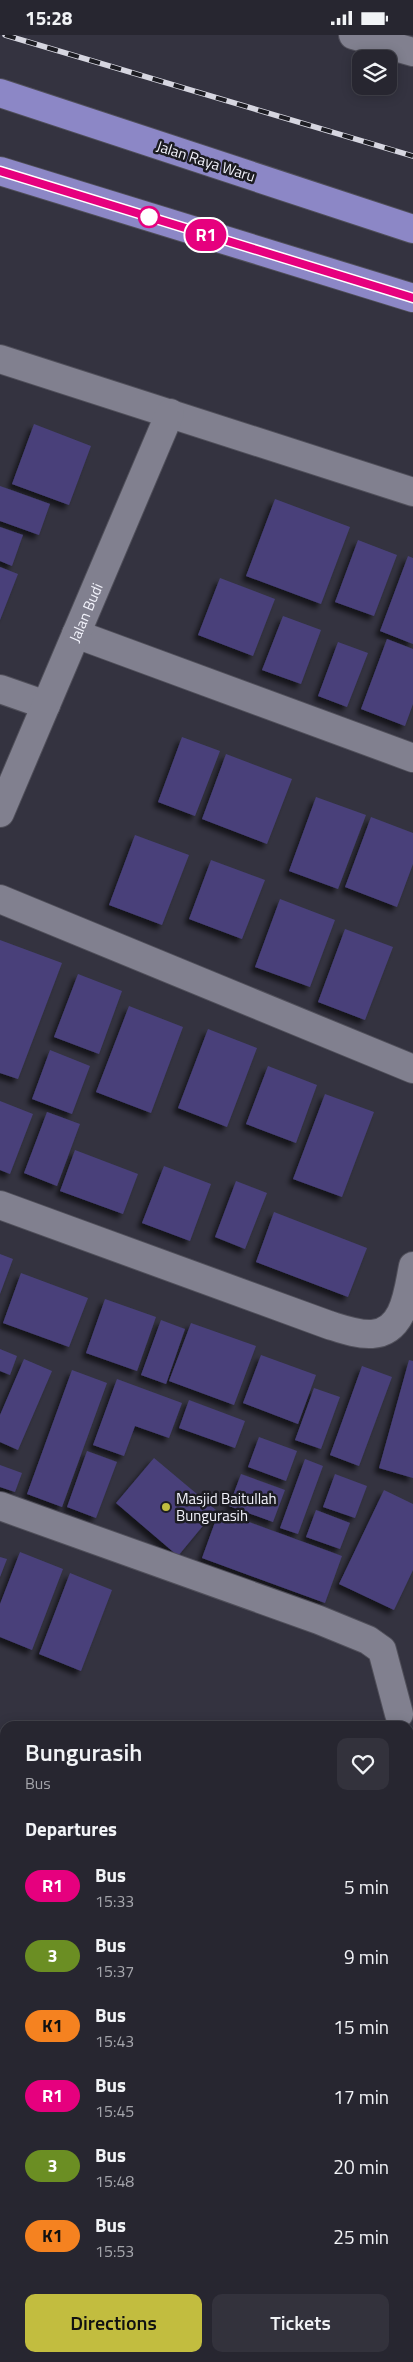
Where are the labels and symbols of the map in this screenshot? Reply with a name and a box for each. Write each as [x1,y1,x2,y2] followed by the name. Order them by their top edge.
[154,134,258,188] street label: Jalan Raya Waru
[138,206,160,228] unlabelled marker
[184,219,228,251] line badge: R1
[62,579,108,646] street label: Jalan Budi
[176,1487,277,1527] place label: Masjid Baitullah Bungurasih
[160,1501,172,1513] marker: Masjid Baitullah Bungurasih

